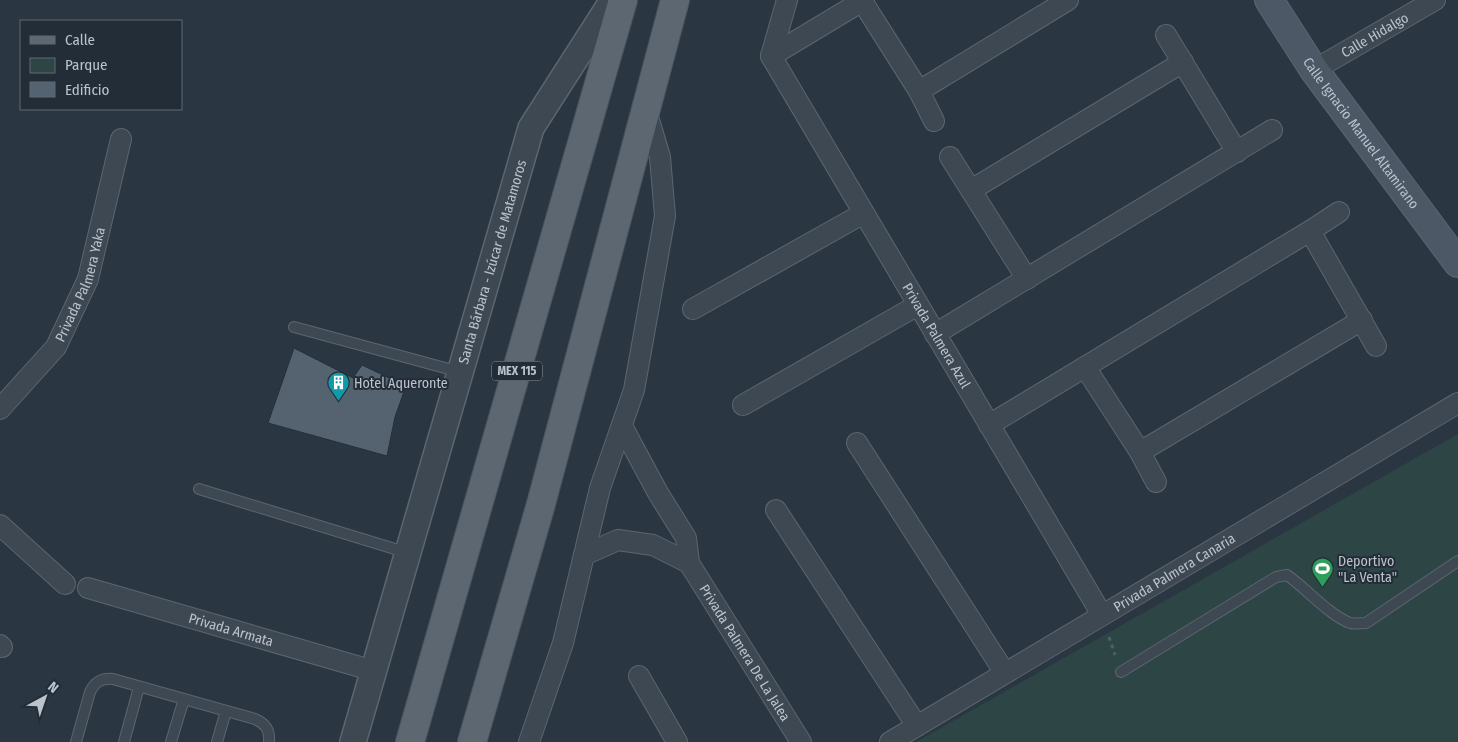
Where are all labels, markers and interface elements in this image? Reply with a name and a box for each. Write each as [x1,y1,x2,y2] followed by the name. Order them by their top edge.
[1338,9,1412,62] street label: Calle Hidalgo
[20,20,182,110] legend
[65,31,95,49] text: Calle
[1299,54,1423,212] street label: Calle Ignacio Manuel Altamirano
[65,56,108,74] text: Parque
[65,81,110,99] text: Edificio
[455,158,530,366] street label: Santa Bárbara - Izúcar de Matamoros
[52,225,109,345] street label: Privada Palmera Yaka
[898,280,974,392] street label: Privada Palmera Azul
[492,362,542,381] road number: MEX 115
[326,371,350,402] building icon: Hotel Aqueronte
[354,375,448,392] place label: Hotel Aqueronte
[1111,530,1239,616] street label: Privada Palmera Canaria
[1338,553,1397,586] place label: Deportivo "La Venta"
[1310,557,1334,588] sports icon: Deportivo "La Venta"
[696,581,794,724] street label: Privada Palmera De La Jalea
[187,610,275,650] street label: Privada Armata
[20,672,70,722] north arrow
[44,678,62,697] text: N

